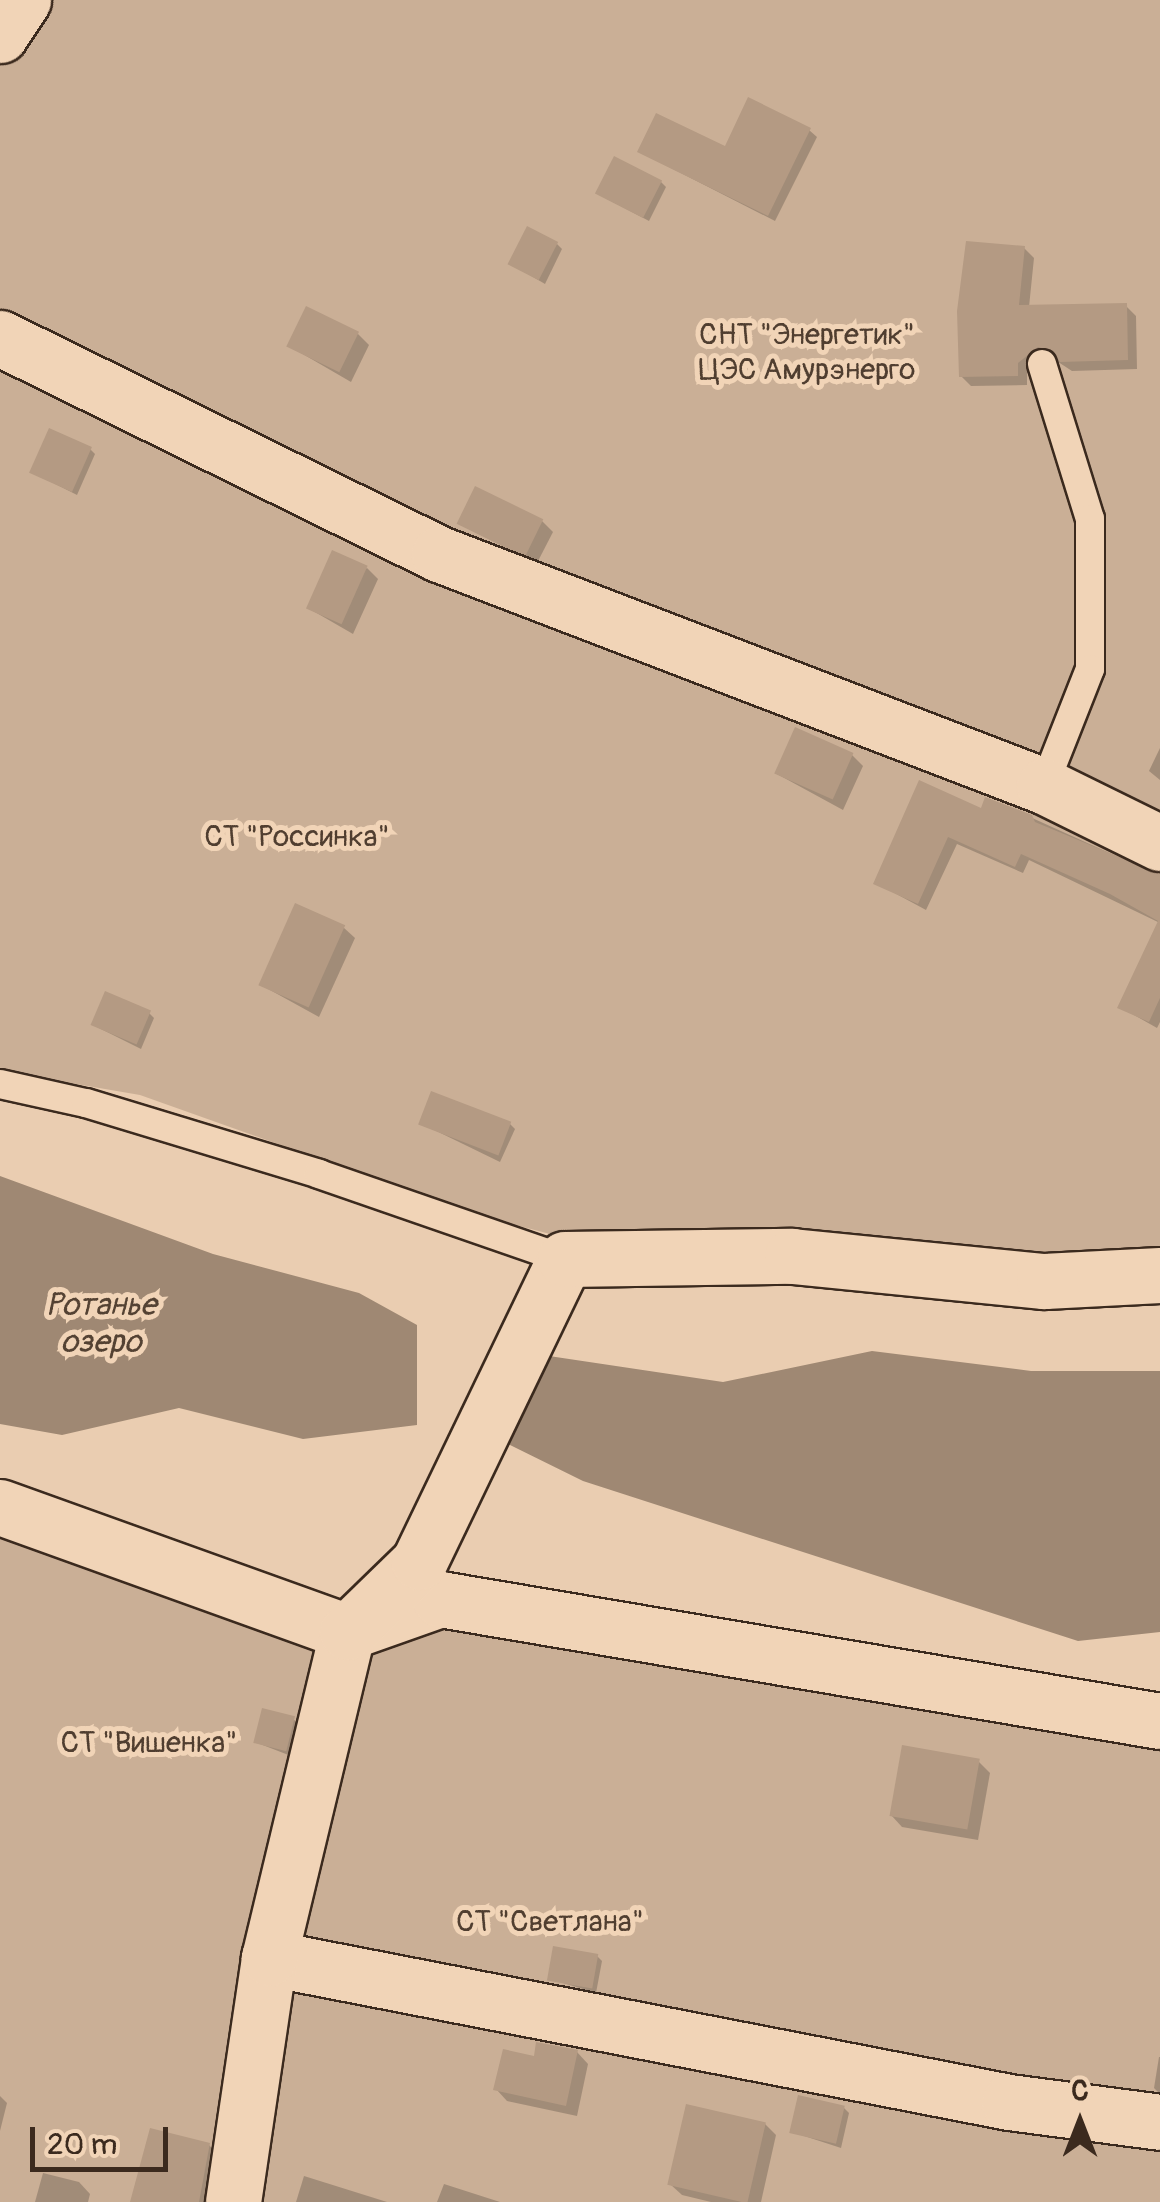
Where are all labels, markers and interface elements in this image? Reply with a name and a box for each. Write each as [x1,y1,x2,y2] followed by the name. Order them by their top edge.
[699,317,915,388] park label: СНТ "Энергетик" ЦЭС Амурэнерго
[204,819,390,855] park label: СТ "Россинка"
[46,1287,156,1362] water label: Ротанье озеро
[61,1725,237,1761] park label: СТ "Вишенка"
[456,1904,644,1940] park label: СТ "Светлана"
[1030,2072,1130,2172] north arrow
[1071,2074,1089,2109] text: С
[35,2107,172,2169] scale bar
[47,2126,117,2163] text: 20 m

